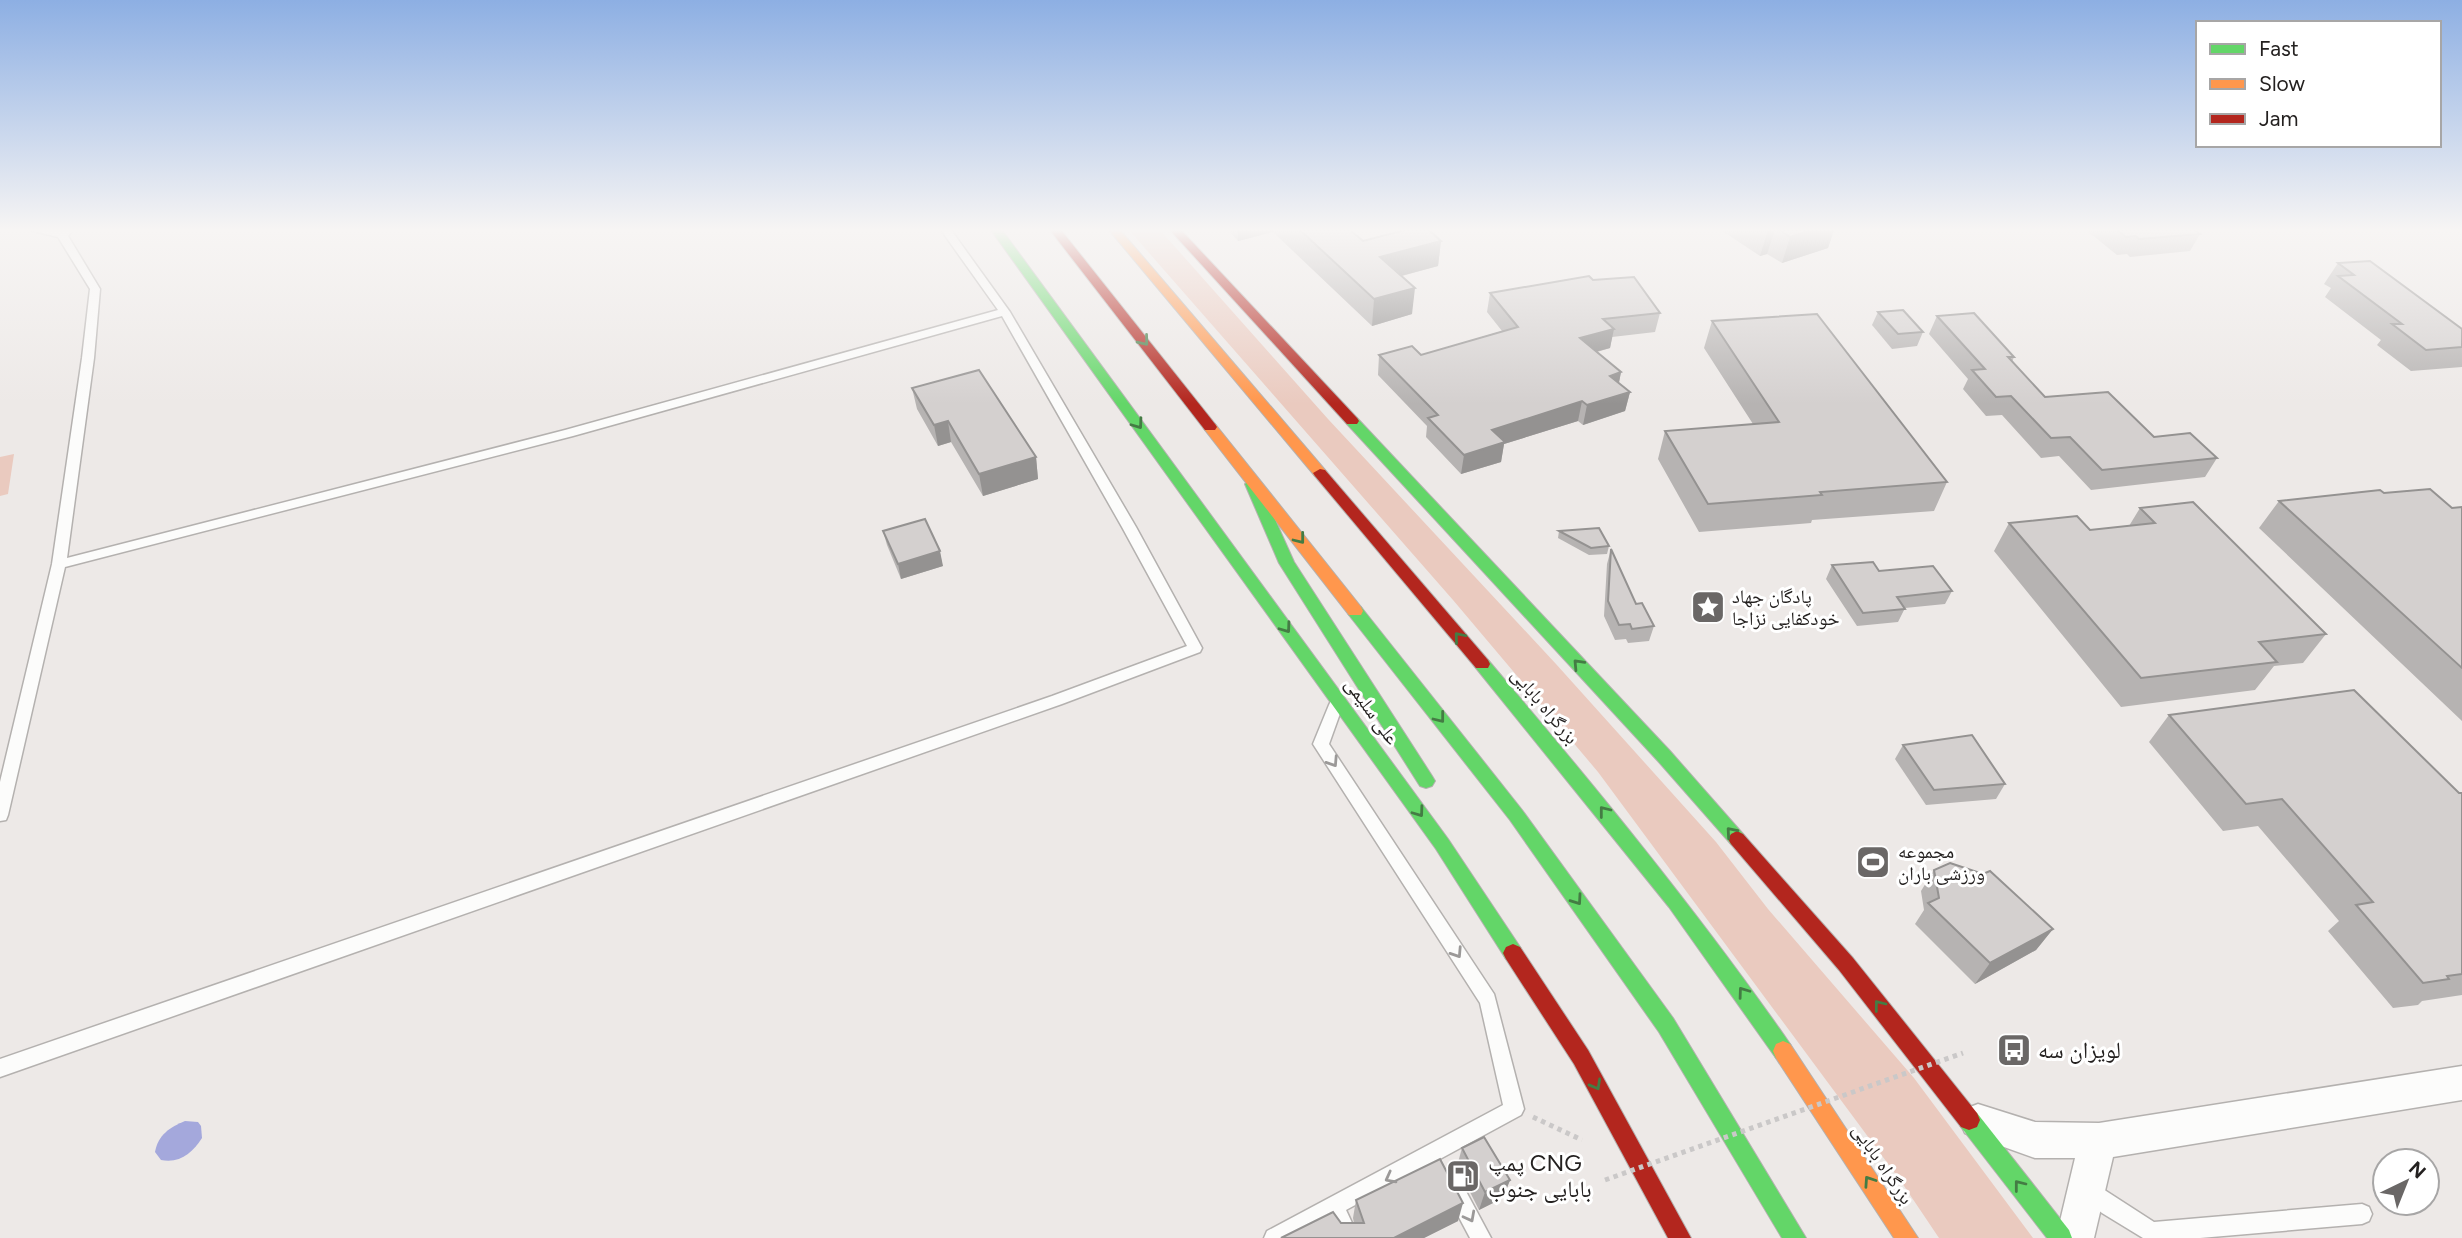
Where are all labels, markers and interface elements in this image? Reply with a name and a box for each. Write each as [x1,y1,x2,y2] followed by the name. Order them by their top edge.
[2196,21,2441,147] legend
[2259,36,2299,61] text: Fast
[2259,71,2305,96] text: Slow
[2259,106,2298,131] text: Jam
[1135,334,1148,346] one-way arrow
[1129,416,1142,428] one-way arrow
[1292,530,1304,543] one-way arrow
[1732,585,1839,630] place label: پادگان جهاد خودکفایی نزاجا
[1689,588,1727,626] place icon: پادگان جهاد خودکفایی نزاجا
[1277,620,1290,633] one-way arrow
[1455,632,1467,645] one-way arrow
[1574,659,1587,672] one-way arrow
[1506,663,1584,749] street label: بزرگراه بابایی
[1340,673,1404,749] street label: علی سلیمی
[1432,710,1445,723] one-way arrow
[1325,754,1338,767] one-way arrow
[1411,804,1423,817] one-way arrow
[1600,807,1613,819] one-way arrow
[1727,827,1739,840] one-way arrow
[1898,840,1985,885] place label: مجموعه ورزشی باران
[1854,843,1892,881] sports icon: مجموعه ورزشی باران
[1569,892,1581,905] one-way arrow
[1449,945,1462,958] one-way arrow
[1739,987,1751,1000] one-way arrow
[1874,1001,1887,1013] one-way arrow
[1995,1031,2033,1069] bus stop icon: لویزان سه
[2038,1036,2121,1064] place label: لویزان سه
[1588,1077,1601,1090] one-way arrow
[1848,1119,1918,1209] street label: بزرگراه بابایی
[2371,1147,2441,1217] north arrow
[1488,1149,1592,1203] place label: پمپ CNG بابایی جنوب
[1444,1157,1482,1195] fuel station icon: پمپ CNG بابایی جنوب
[2404,1157,2430,1183] text: N
[1385,1170,1397,1183] one-way arrow
[1865,1176,1877,1189] one-way arrow
[2014,1180,2027,1192] one-way arrow
[1461,1210,1475,1223] one-way arrow

